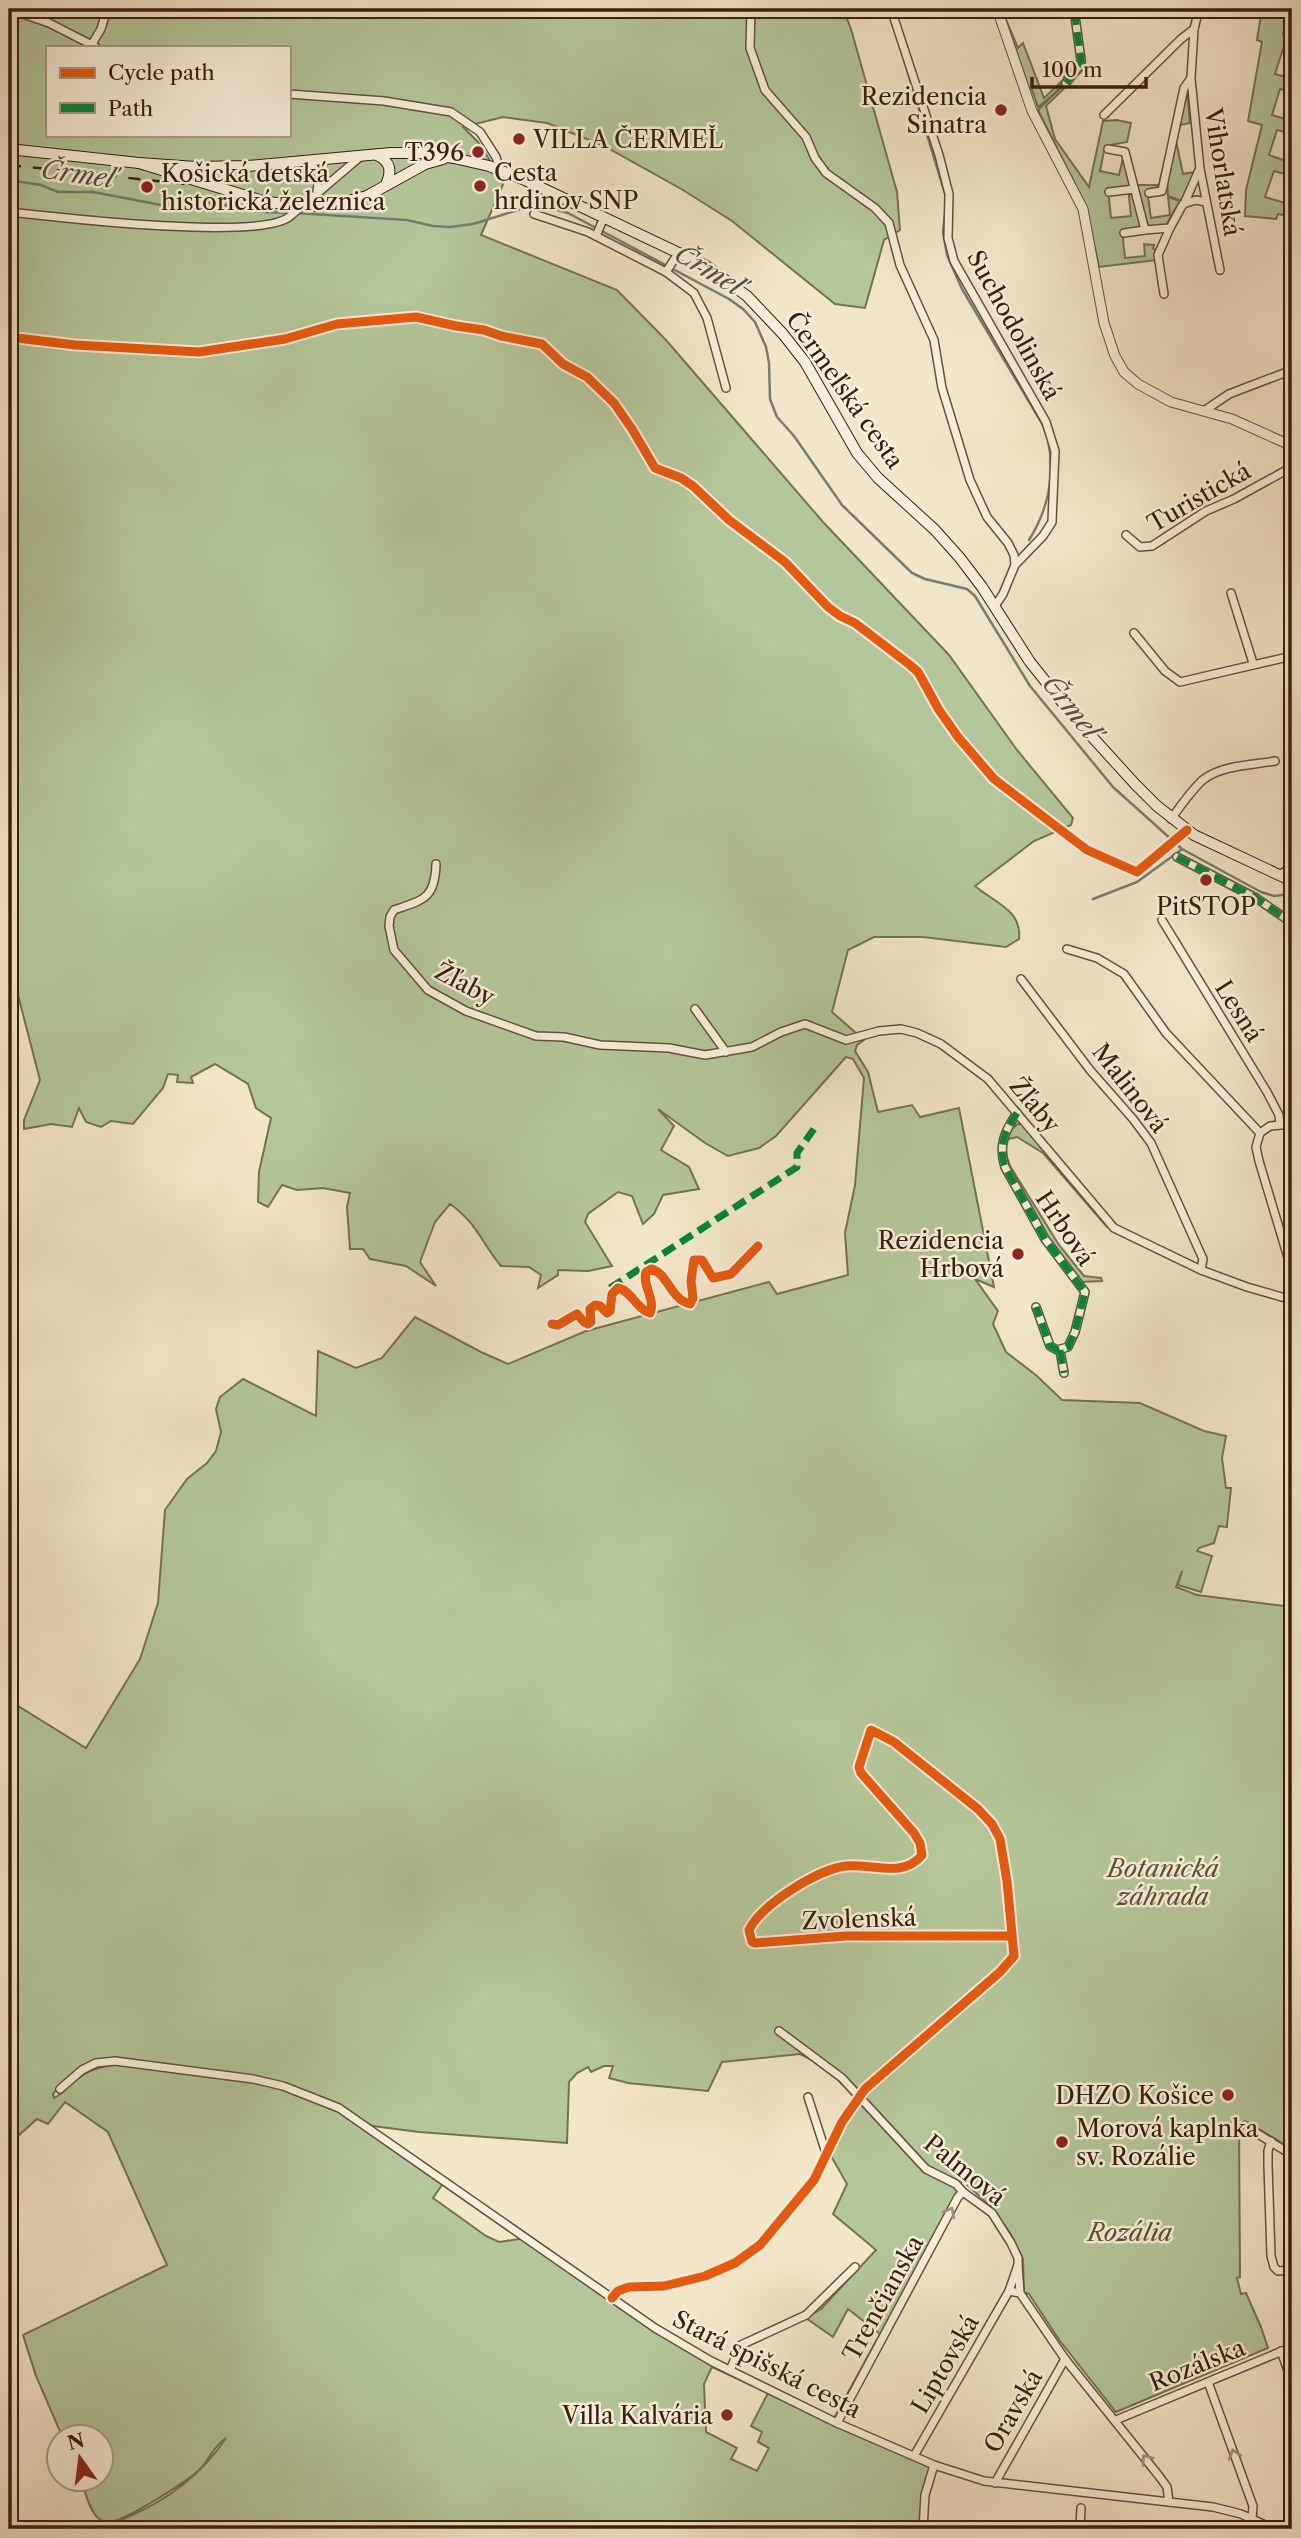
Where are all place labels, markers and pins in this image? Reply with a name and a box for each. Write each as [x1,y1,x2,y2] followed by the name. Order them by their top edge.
[861,82,987,139] place label: Rezidencia Sinatra
[993,102,1009,118] marker: Rezidencia Sinatra
[532,124,723,154] place label: VILLA ČERMEĽ
[511,131,527,147] marker: VILLA ČERMEĽ
[405,138,464,167] place label: T396
[470,144,486,160] marker: T396
[494,158,639,215] place label: Cesta hrdinov SNP
[161,159,386,216] place label: Košická detská historická železnica
[472,178,488,194] marker: Cesta hrdinov SNP
[139,179,155,195] marker: Košická detská historická železnica
[1198,872,1214,888] marker: PitSTOP
[1156,892,1256,921] place label: PitSTOP
[878,1226,1004,1283] place label: Rezidencia Hrbová
[1010,1246,1026,1262] marker: Rezidencia Hrbová
[1055,2081,1214,2110] place label: DHZO Košice
[1220,2087,1236,2103] marker: DHZO Košice
[1076,2114,1259,2171] place label: Morová kaplnka sv. Rozálie
[1054,2134,1070,2150] marker: Morová kaplnka sv. Rozálie
[561,2401,713,2430] place label: Villa Kalvária
[719,2407,735,2423] marker: Villa Kalvária

